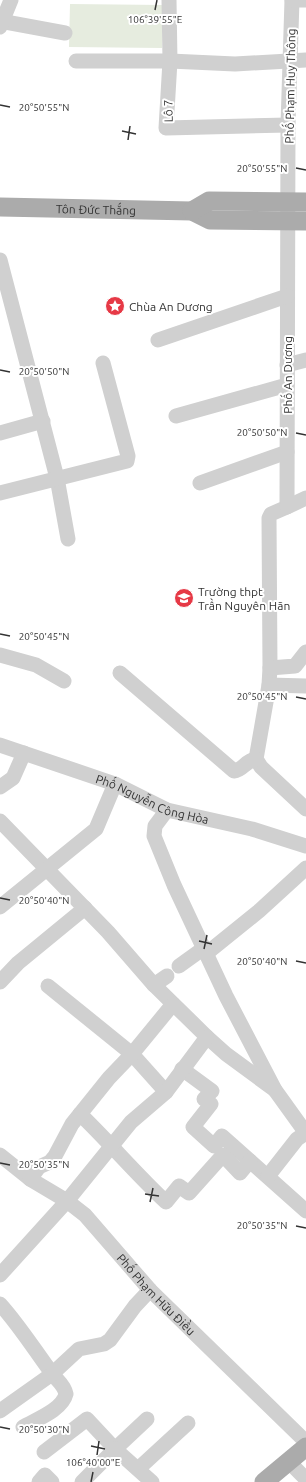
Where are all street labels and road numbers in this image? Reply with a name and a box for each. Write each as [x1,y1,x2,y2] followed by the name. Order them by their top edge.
[282,28,299,144] street label: Phố Phạm Huy Thông
[161,100,175,122] street label: Lô 7
[56,202,136,216] street label: Tôn Đức Thắng
[280,336,294,414] street label: Phố An Dương
[94,772,210,826] street label: Phố Nguyễn Công Hòa
[115,1251,198,1337] street label: Phố Phạm Hữu Điều

